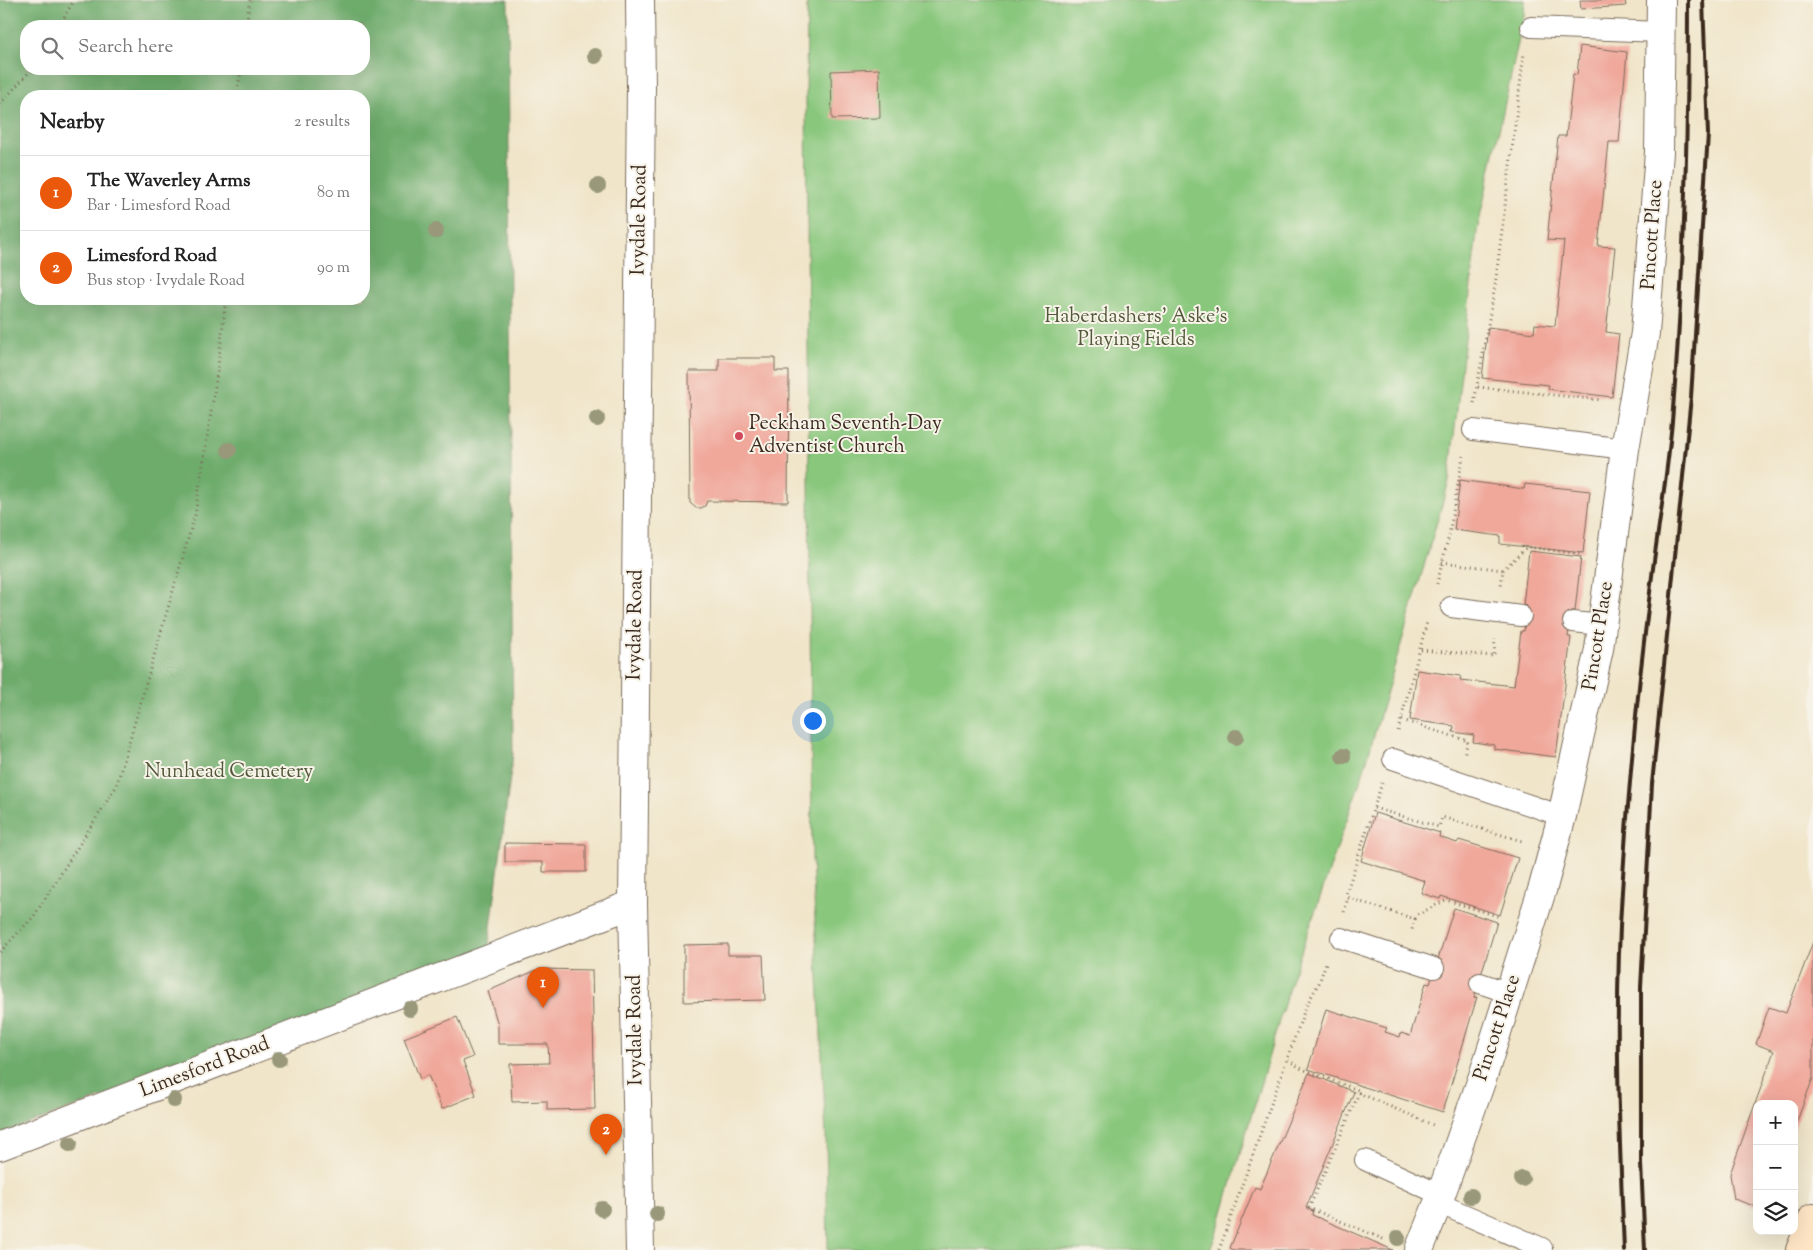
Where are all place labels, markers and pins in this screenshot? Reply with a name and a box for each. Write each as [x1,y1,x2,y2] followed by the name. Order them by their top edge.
[749,410,942,462] place label: Peckham Seventh-Day Adventist Church
[733,430,745,442] marker: Peckham Seventh-Day Adventist Church
[527,967,559,1008] pin: 1
[590,1114,622,1155] pin: 2

